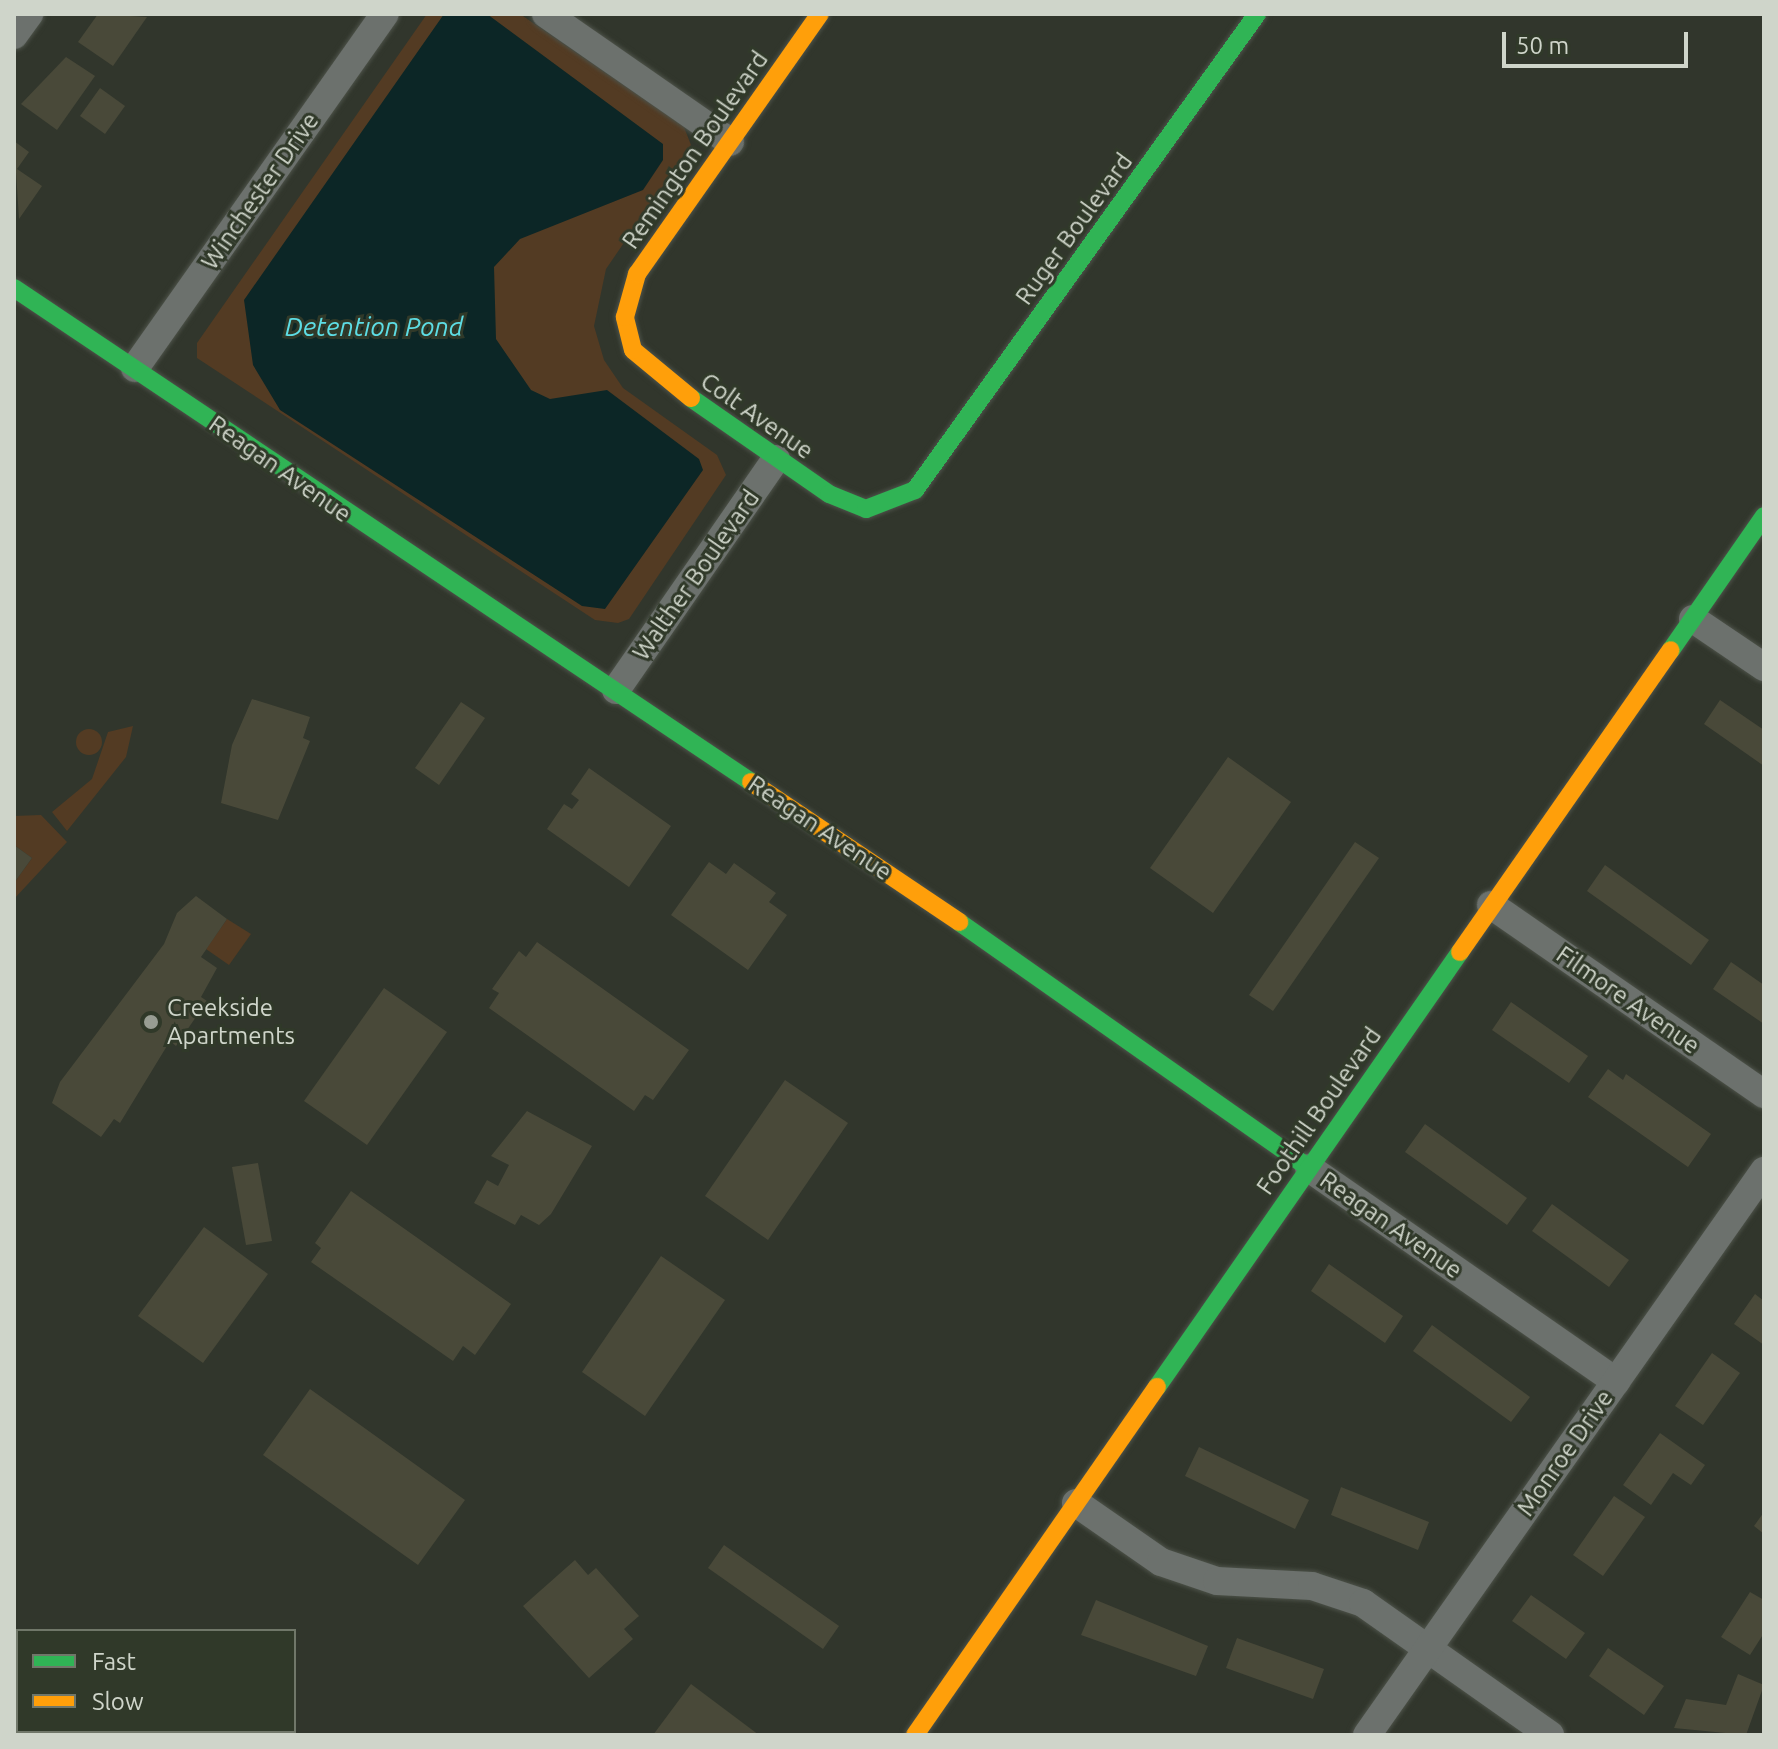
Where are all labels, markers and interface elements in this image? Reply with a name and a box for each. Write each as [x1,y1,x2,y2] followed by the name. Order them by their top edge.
[1506,16,1692,66] scale bar
[1516,32,1569,59] text: 50 m
[616,46,774,254] street label: Remington Boulevard
[195,107,325,275] street label: Winchester Drive
[1009,148,1139,310] street label: Ruger Boulevard
[285,311,463,343] water label: Detention Pond
[695,367,819,465] street label: Colt Avenue
[203,409,357,529] street label: Reagan Avenue
[627,484,765,666] street label: Walther Boulevard
[743,769,897,887] street label: Reagan Avenue
[1551,940,1705,1060] street label: Filmore Avenue
[167,994,295,1050] place label: Creekside Apartments
[142,1013,160,1031] marker: Creekside Apartments
[1251,1022,1387,1200] street label: Foothill Boulevard
[1314,1165,1468,1285] street label: Reagan Avenue
[1511,1384,1619,1522] street label: Monroe Drive
[16,1629,296,1733] legend
[92,1648,136,1675] text: Fast
[92,1688,144,1715] text: Slow

